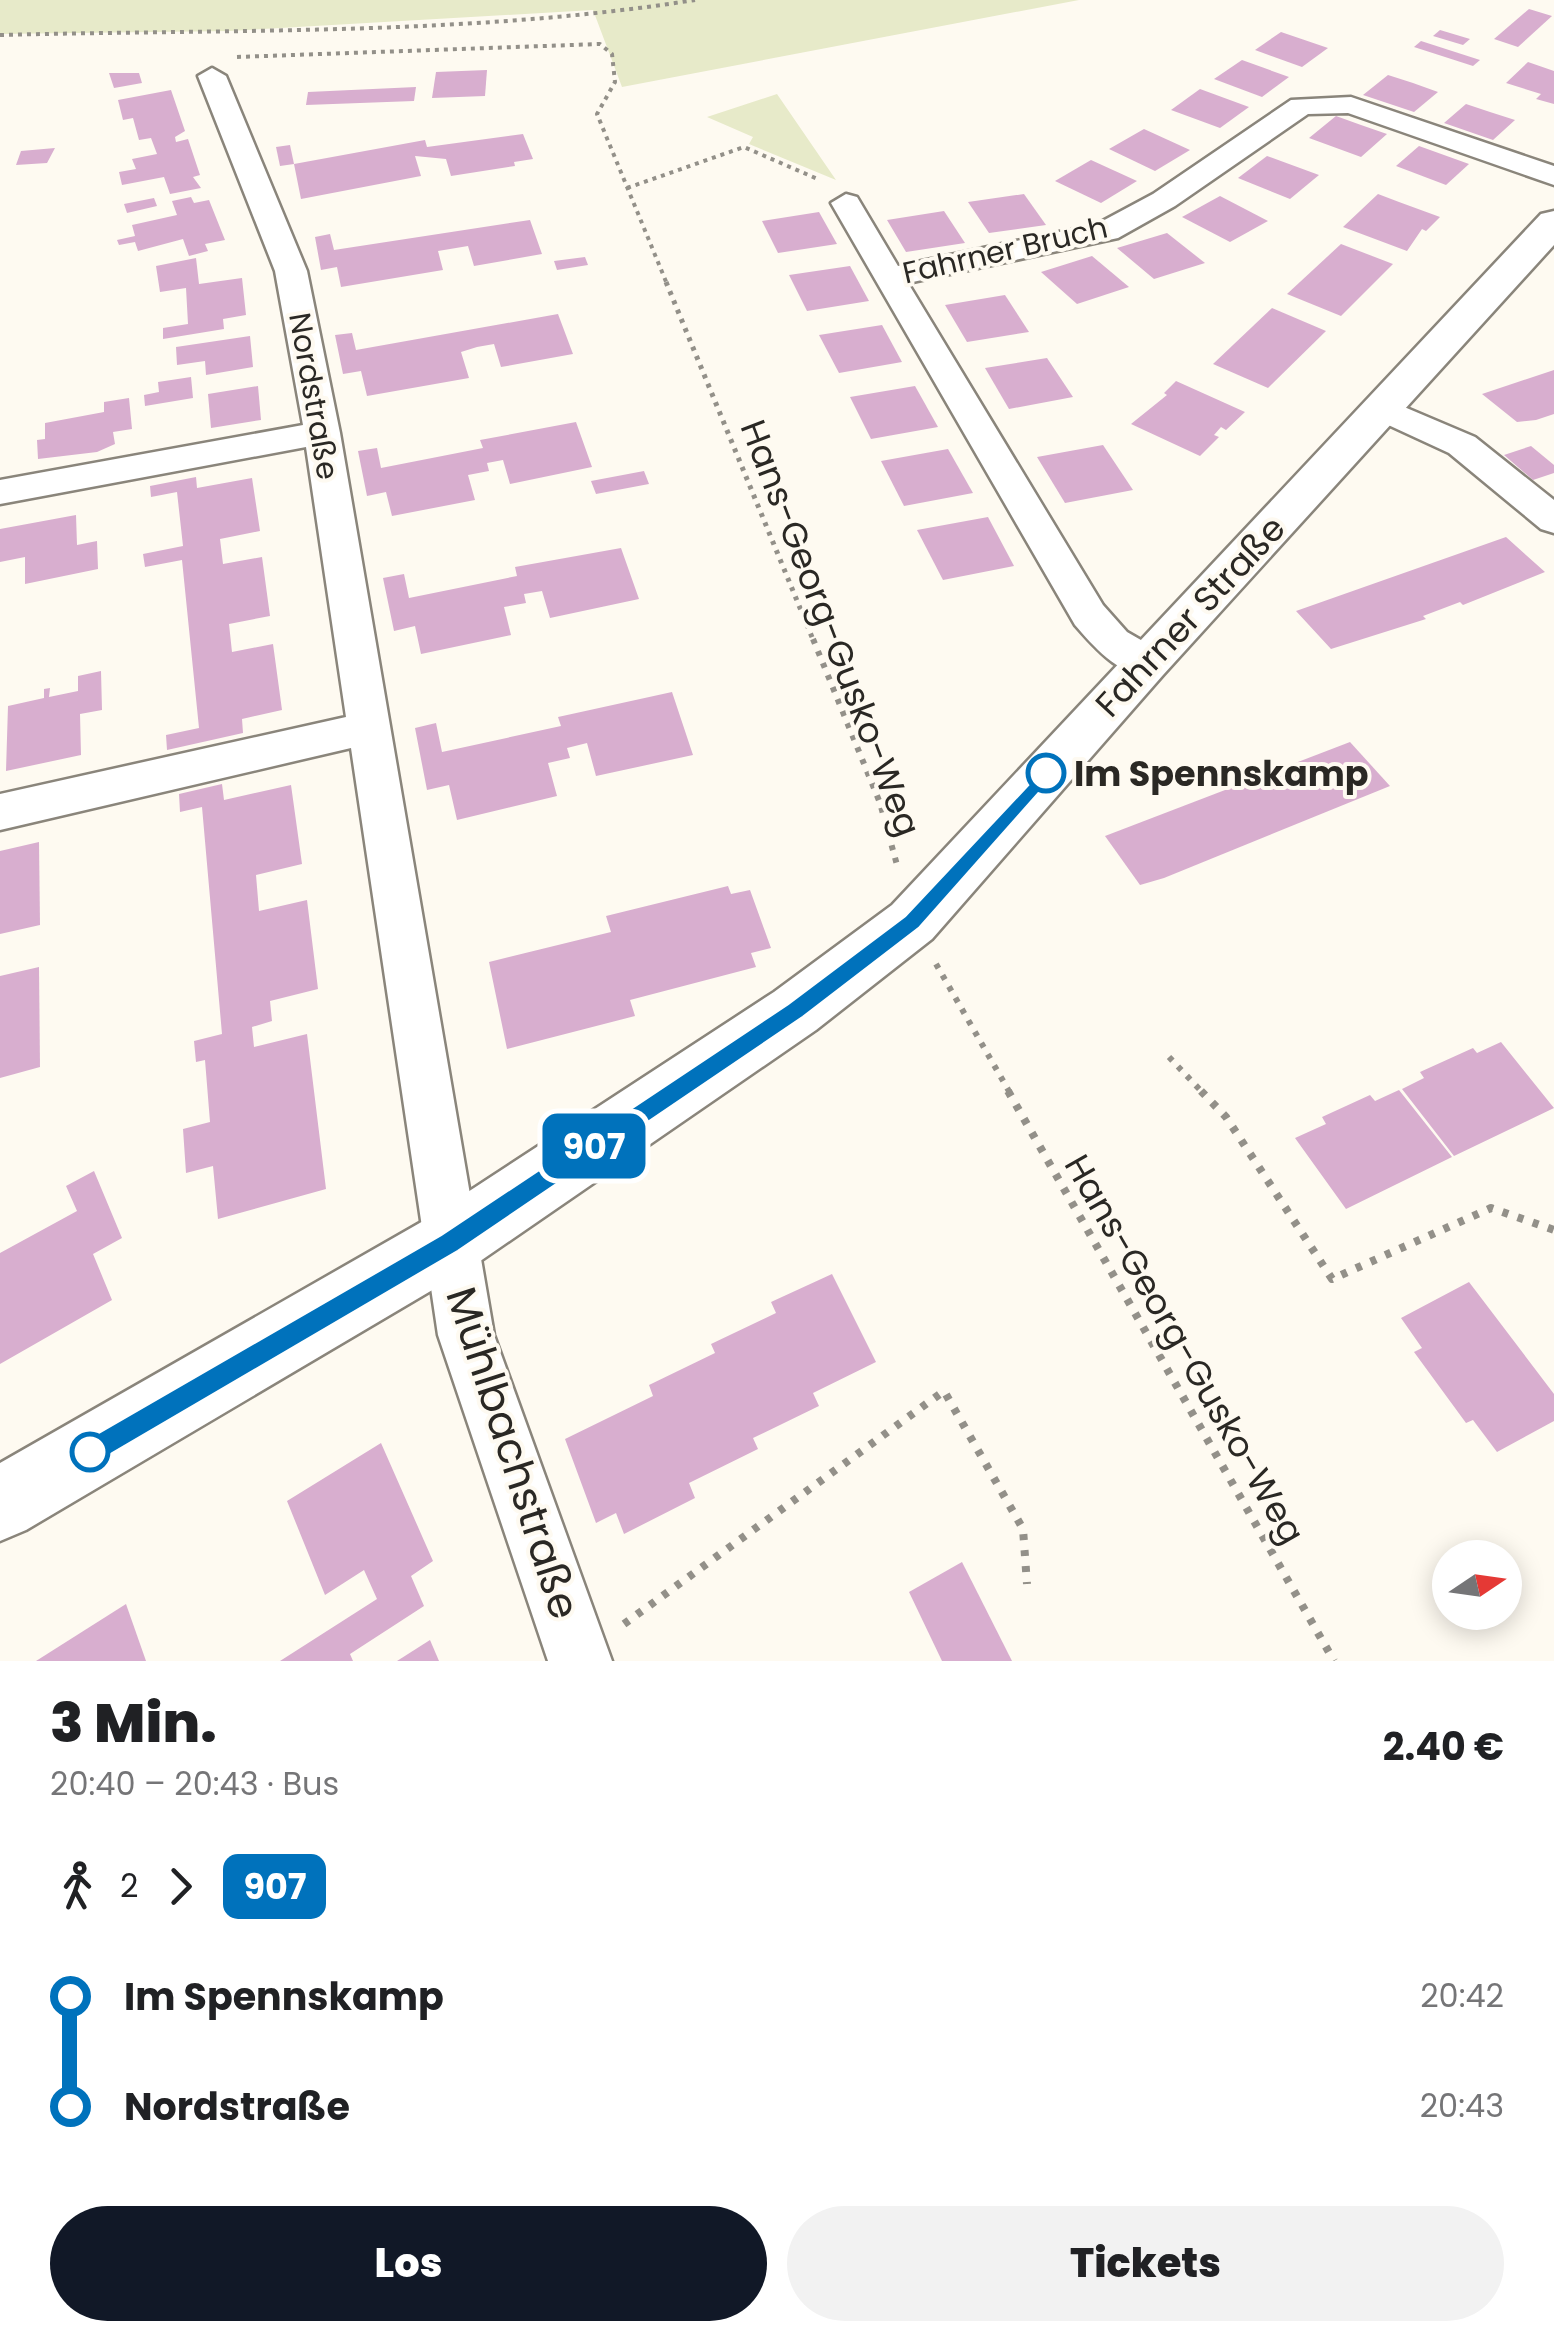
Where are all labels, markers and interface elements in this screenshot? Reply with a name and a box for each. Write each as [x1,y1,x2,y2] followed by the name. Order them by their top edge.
[898,206,1112,294] street label: Fahrner Bruch
[278,309,350,483] street label: Nordstraße
[729,413,933,843] street label: Hans-Georg-Gusko-Weg
[1084,505,1296,727] street label: Fahrner Straße
[1074,749,1369,798] place label: Im Spennskamp
[1027,754,1065,792] marker: Im Spennskamp
[536,1114,652,1178] line badge: 907
[562,1122,626,1171] text: 907
[1053,1145,1317,1553] street label: Hans-Georg-Gusko-Weg
[432,1280,594,1626] street label: Mühlbachstraße
[71,1433,109,1471] unlabelled marker
[1432,1540,1522,1630] north arrow
[1432,1540,1522,1630] map controls
[50,1684,217,1761] text: 3 Min.
[1383,1720,1504,1773] text: 2.40 €
[50,1761,339,1806] text: 20:40 – 20:43 · Bus
[50,1859,105,1914] icon: walk
[153,1859,208,1914] icon: forward
[243,1862,306,1911] text: 907
[120,1863,138,1908] text: 2
[124,1970,444,2023] text: Im Spennskamp
[1420,1973,1504,2018] text: 20:42
[124,2080,350,2133] text: Nordstraße
[1420,2083,1504,2128] text: 20:43
[50,2206,767,2321] button: Los
[787,2206,1504,2321] button: Tickets

